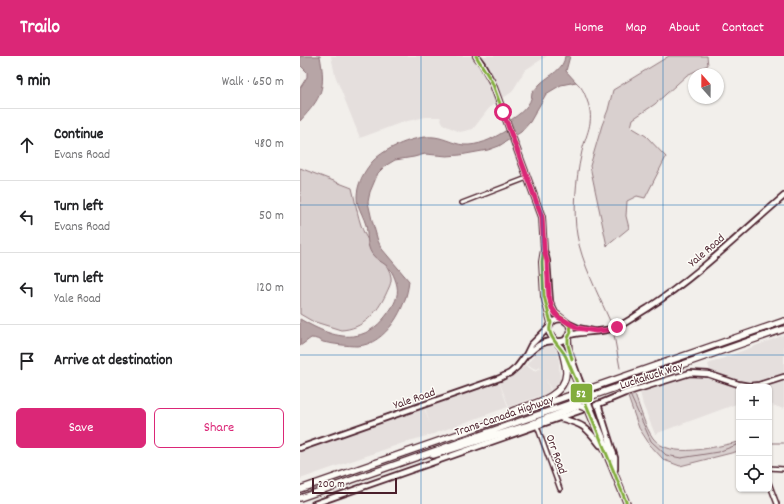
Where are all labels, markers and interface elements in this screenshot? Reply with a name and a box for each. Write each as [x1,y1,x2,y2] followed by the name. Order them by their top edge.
[20,15,60,42] text: Trailo
[574,18,603,38] text: Home
[625,18,647,38] text: Map
[669,18,700,38] text: About
[722,18,764,38] text: Contact
[688,68,724,104] north arrow
[16,70,50,94] text: 9 min
[222,73,284,92] text: Walk · 650 m
[494,103,512,121] route start
[54,124,103,146] text: Continue
[16,134,38,156] icon: ahead
[254,135,284,154] text: 480 m
[54,146,110,165] text: Evans Road
[54,196,103,218] text: Turn left
[16,206,38,228] icon: left
[259,207,284,226] text: 50 m
[54,218,110,237] text: Evans Road
[685,230,729,272] street label: Yale Road
[54,268,103,290] text: Turn left
[16,278,38,300] icon: left
[256,279,284,298] text: 120 m
[54,290,101,309] text: Yale Road
[608,318,626,336] route end
[16,350,38,372] icon: arrive
[54,350,172,372] text: Arrive at destination
[618,358,686,395] street label: Luckakuck Way
[570,383,593,403] line badge: 52
[391,384,438,415] street label: Yale Road
[736,384,772,492] map controls
[736,384,772,420] button: +
[576,387,586,403] text: 52
[453,391,557,441] street label: Trans-Canada Highway
[16,408,146,448] button: Save
[154,408,284,448] button: Share
[736,420,772,456] button: −
[541,432,571,477] street label: Orr Road
[736,456,772,492] button: locate
[312,476,397,495] scale bar
[318,477,345,493] text: 200 m

